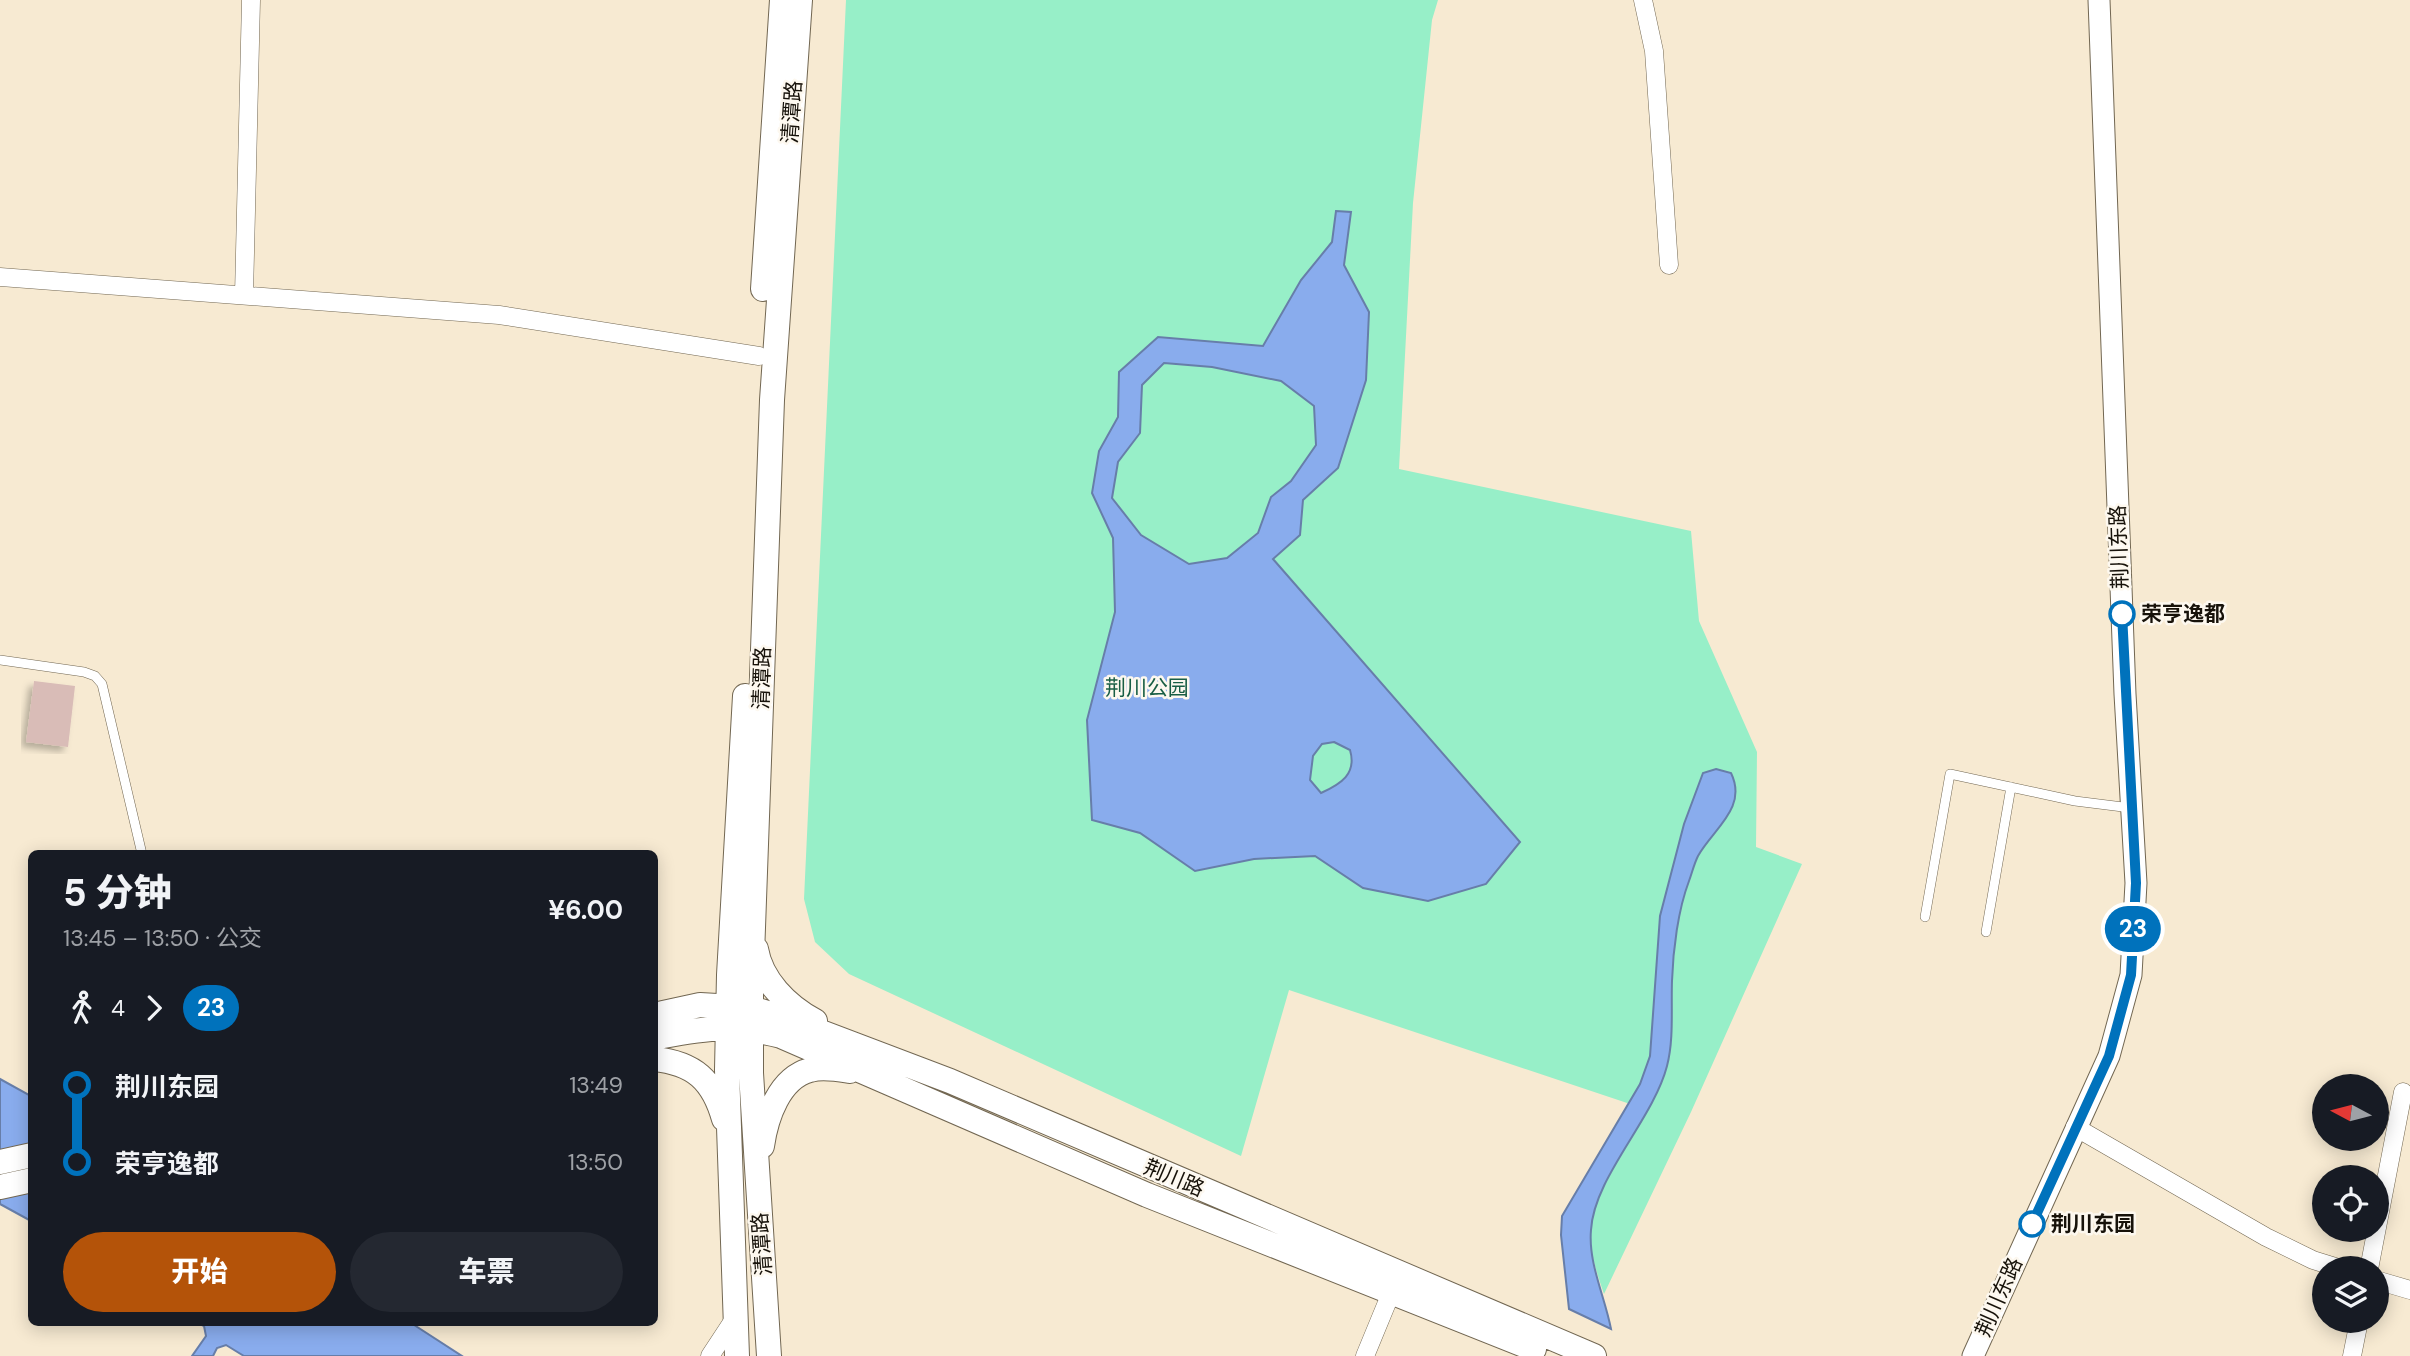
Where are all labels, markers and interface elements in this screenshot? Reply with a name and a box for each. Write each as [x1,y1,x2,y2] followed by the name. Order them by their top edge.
[776,80,808,144] street label: 清潭路
[2104,505,2134,589] street label: 荆川东路
[2141,600,2225,628] place label: 荣亨逸都
[2109,601,2135,627] marker: 荣亨逸都
[747,646,777,710] street label: 清潭路
[1105,674,1189,702] park label: 荆川公园
[63,868,172,918] text: 5 分钟
[548,893,623,927] text: ¥6.00
[2102,906,2164,952] line badge: 23
[2119,913,2147,944] text: 23
[63,923,262,953] text: 13:45 – 13:50 · 公交
[63,989,101,1027] icon: walk
[135,989,173,1027] icon: forward
[197,992,225,1023] text: 23
[111,993,125,1023] text: 4
[115,1070,219,1104] text: 荆川东园
[569,1070,623,1100] text: 13:49
[2312,1074,2389,1152] north arrow
[2312,1074,2389,1333] map controls
[115,1147,219,1181] text: 荣亨逸都
[568,1147,623,1177] text: 13:50
[1140,1153,1208,1203] street label: 荆川路
[2312,1165,2389,1242] button: locate
[2051,1210,2135,1238] place label: 荆川东园
[2019,1211,2045,1237] marker: 荆川东园
[746,1212,778,1276] street label: 清潭路
[63,1232,336,1312] button: 开始
[350,1232,623,1312] button: 车票
[1969,1253,2029,1341] street label: 荆川东路
[2312,1256,2389,1333] button: layers

